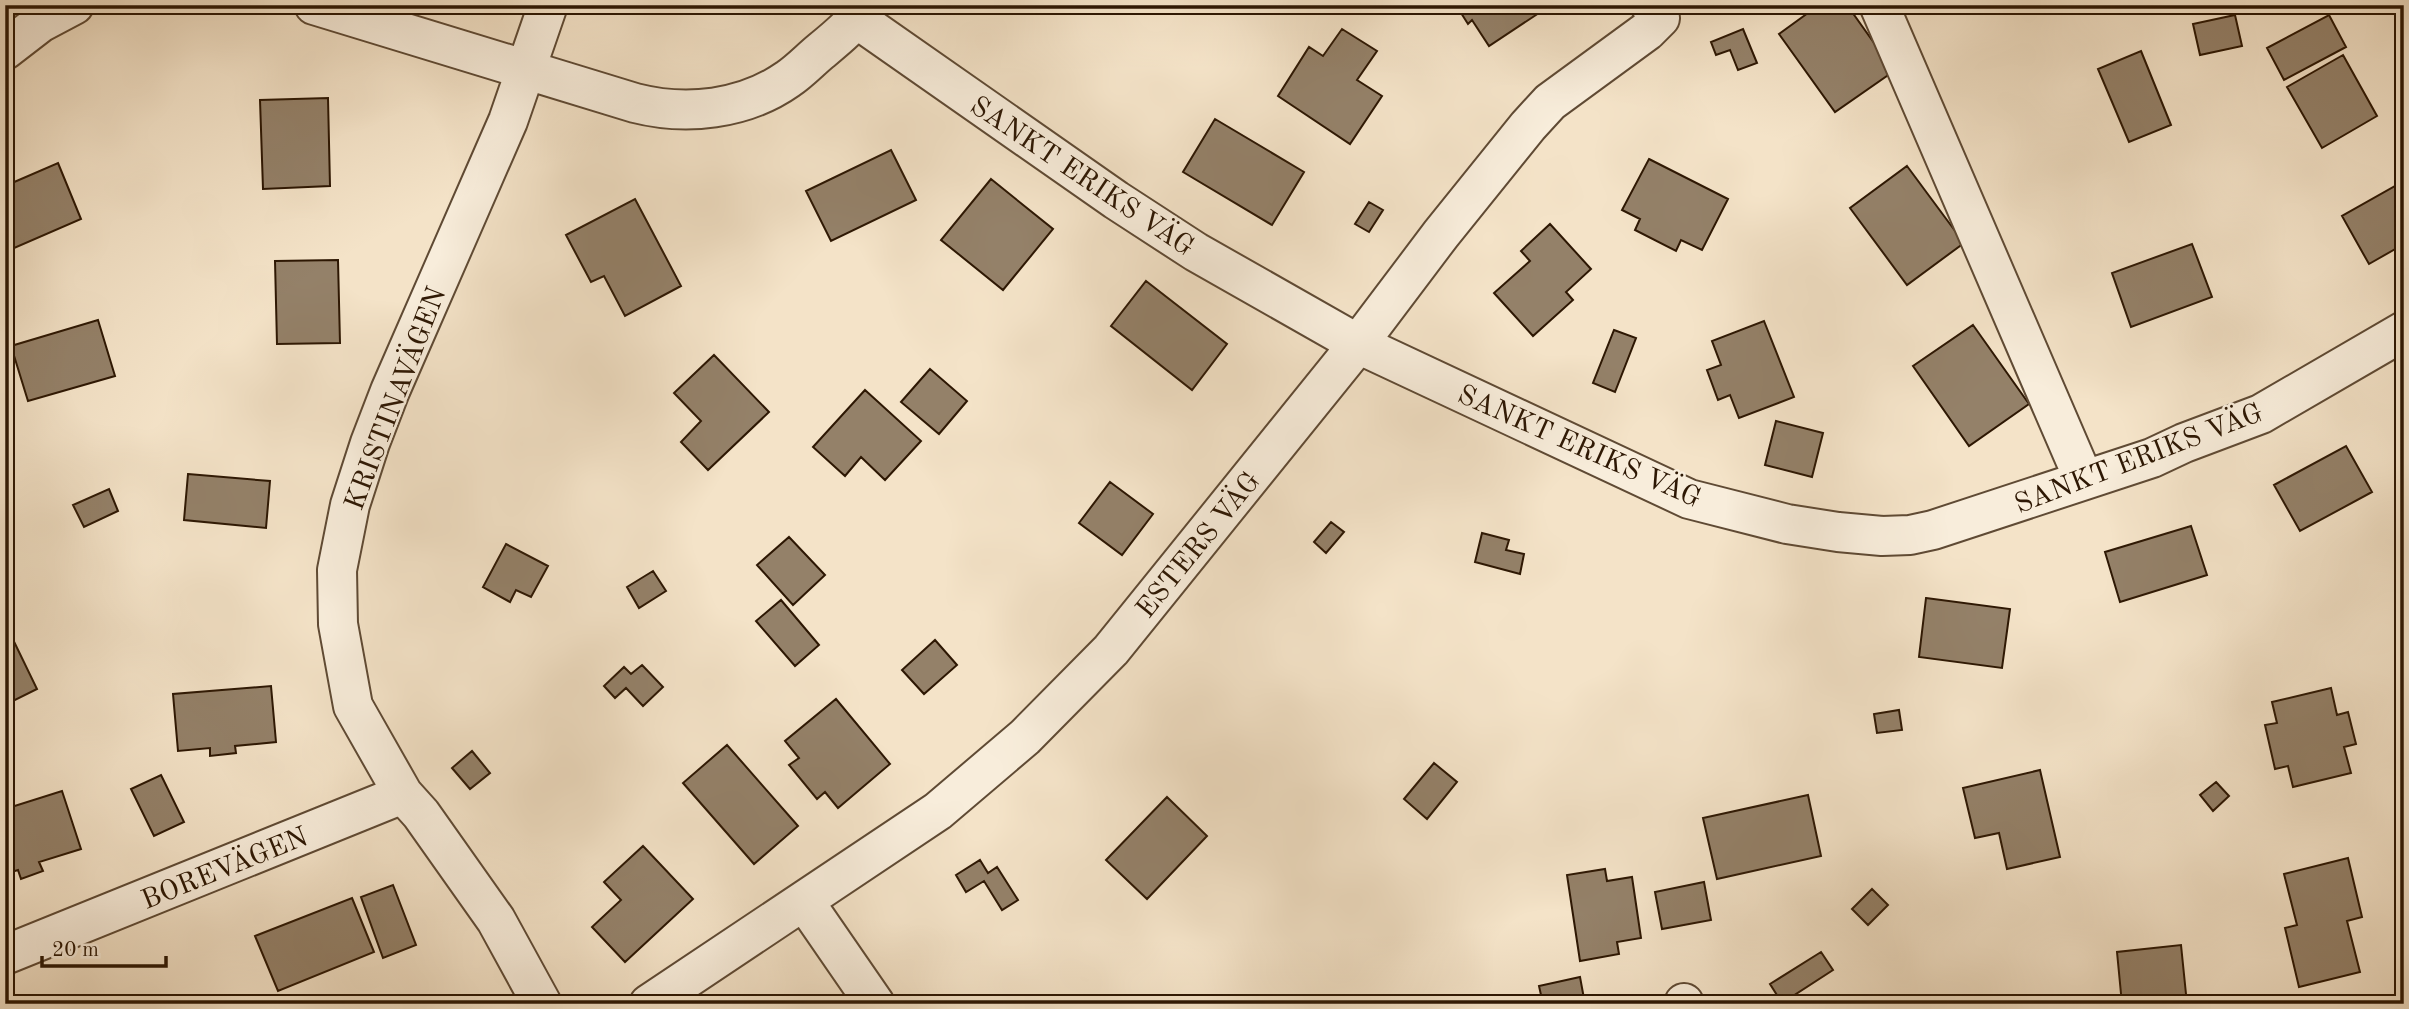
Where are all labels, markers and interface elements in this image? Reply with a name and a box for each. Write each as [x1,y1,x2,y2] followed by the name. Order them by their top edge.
[964,89,1200,263] street label: SANKT ERIKS VÄG
[338,282,452,515] street label: KRISTINAVÄGEN
[1453,378,1706,514] street label: SANKT ERIKS VÄG
[2010,396,2267,520] street label: SANKT ERIKS VÄG
[1129,465,1267,624] street label: ESTERS VÄG
[136,820,312,916] street label: BOREVÄGEN
[42,925,166,969] scale bar
[52,940,99,961] text: 20 m

